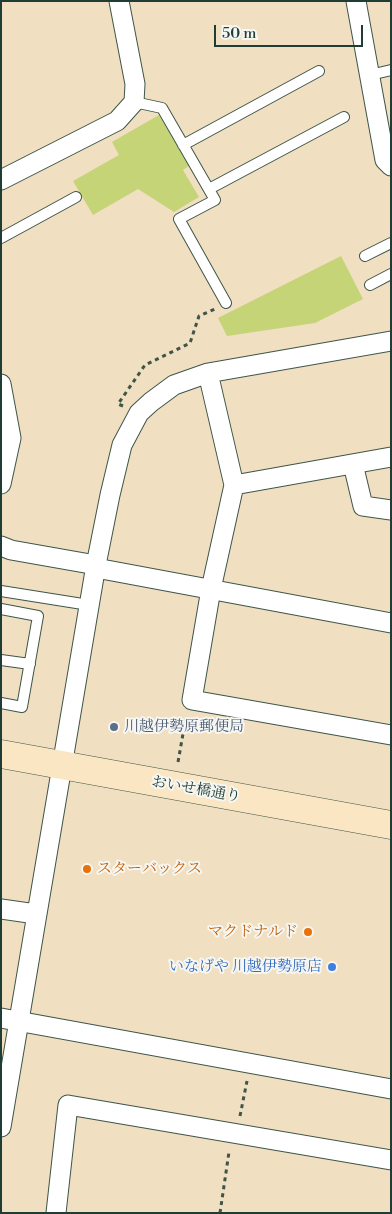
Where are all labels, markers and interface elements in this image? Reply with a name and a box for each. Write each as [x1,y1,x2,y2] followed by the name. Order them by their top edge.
[217,15,366,47] scale bar
[222,24,256,43] text: 50 m
[124,718,244,736] place label: 川越伊勢原郵便局
[108,721,120,733] marker: 川越伊勢原郵便局
[150,773,242,807] street label: おいせ橋通り
[97,860,202,878] place label: スターバックス
[81,863,93,875] marker: スターバックス
[208,923,298,941] place label: マクドナルド
[302,926,314,938] marker: マクドナルド
[169,958,322,976] place label: いなげや 川越伊勢原店
[326,961,338,973] marker: いなげや 川越伊勢原店

